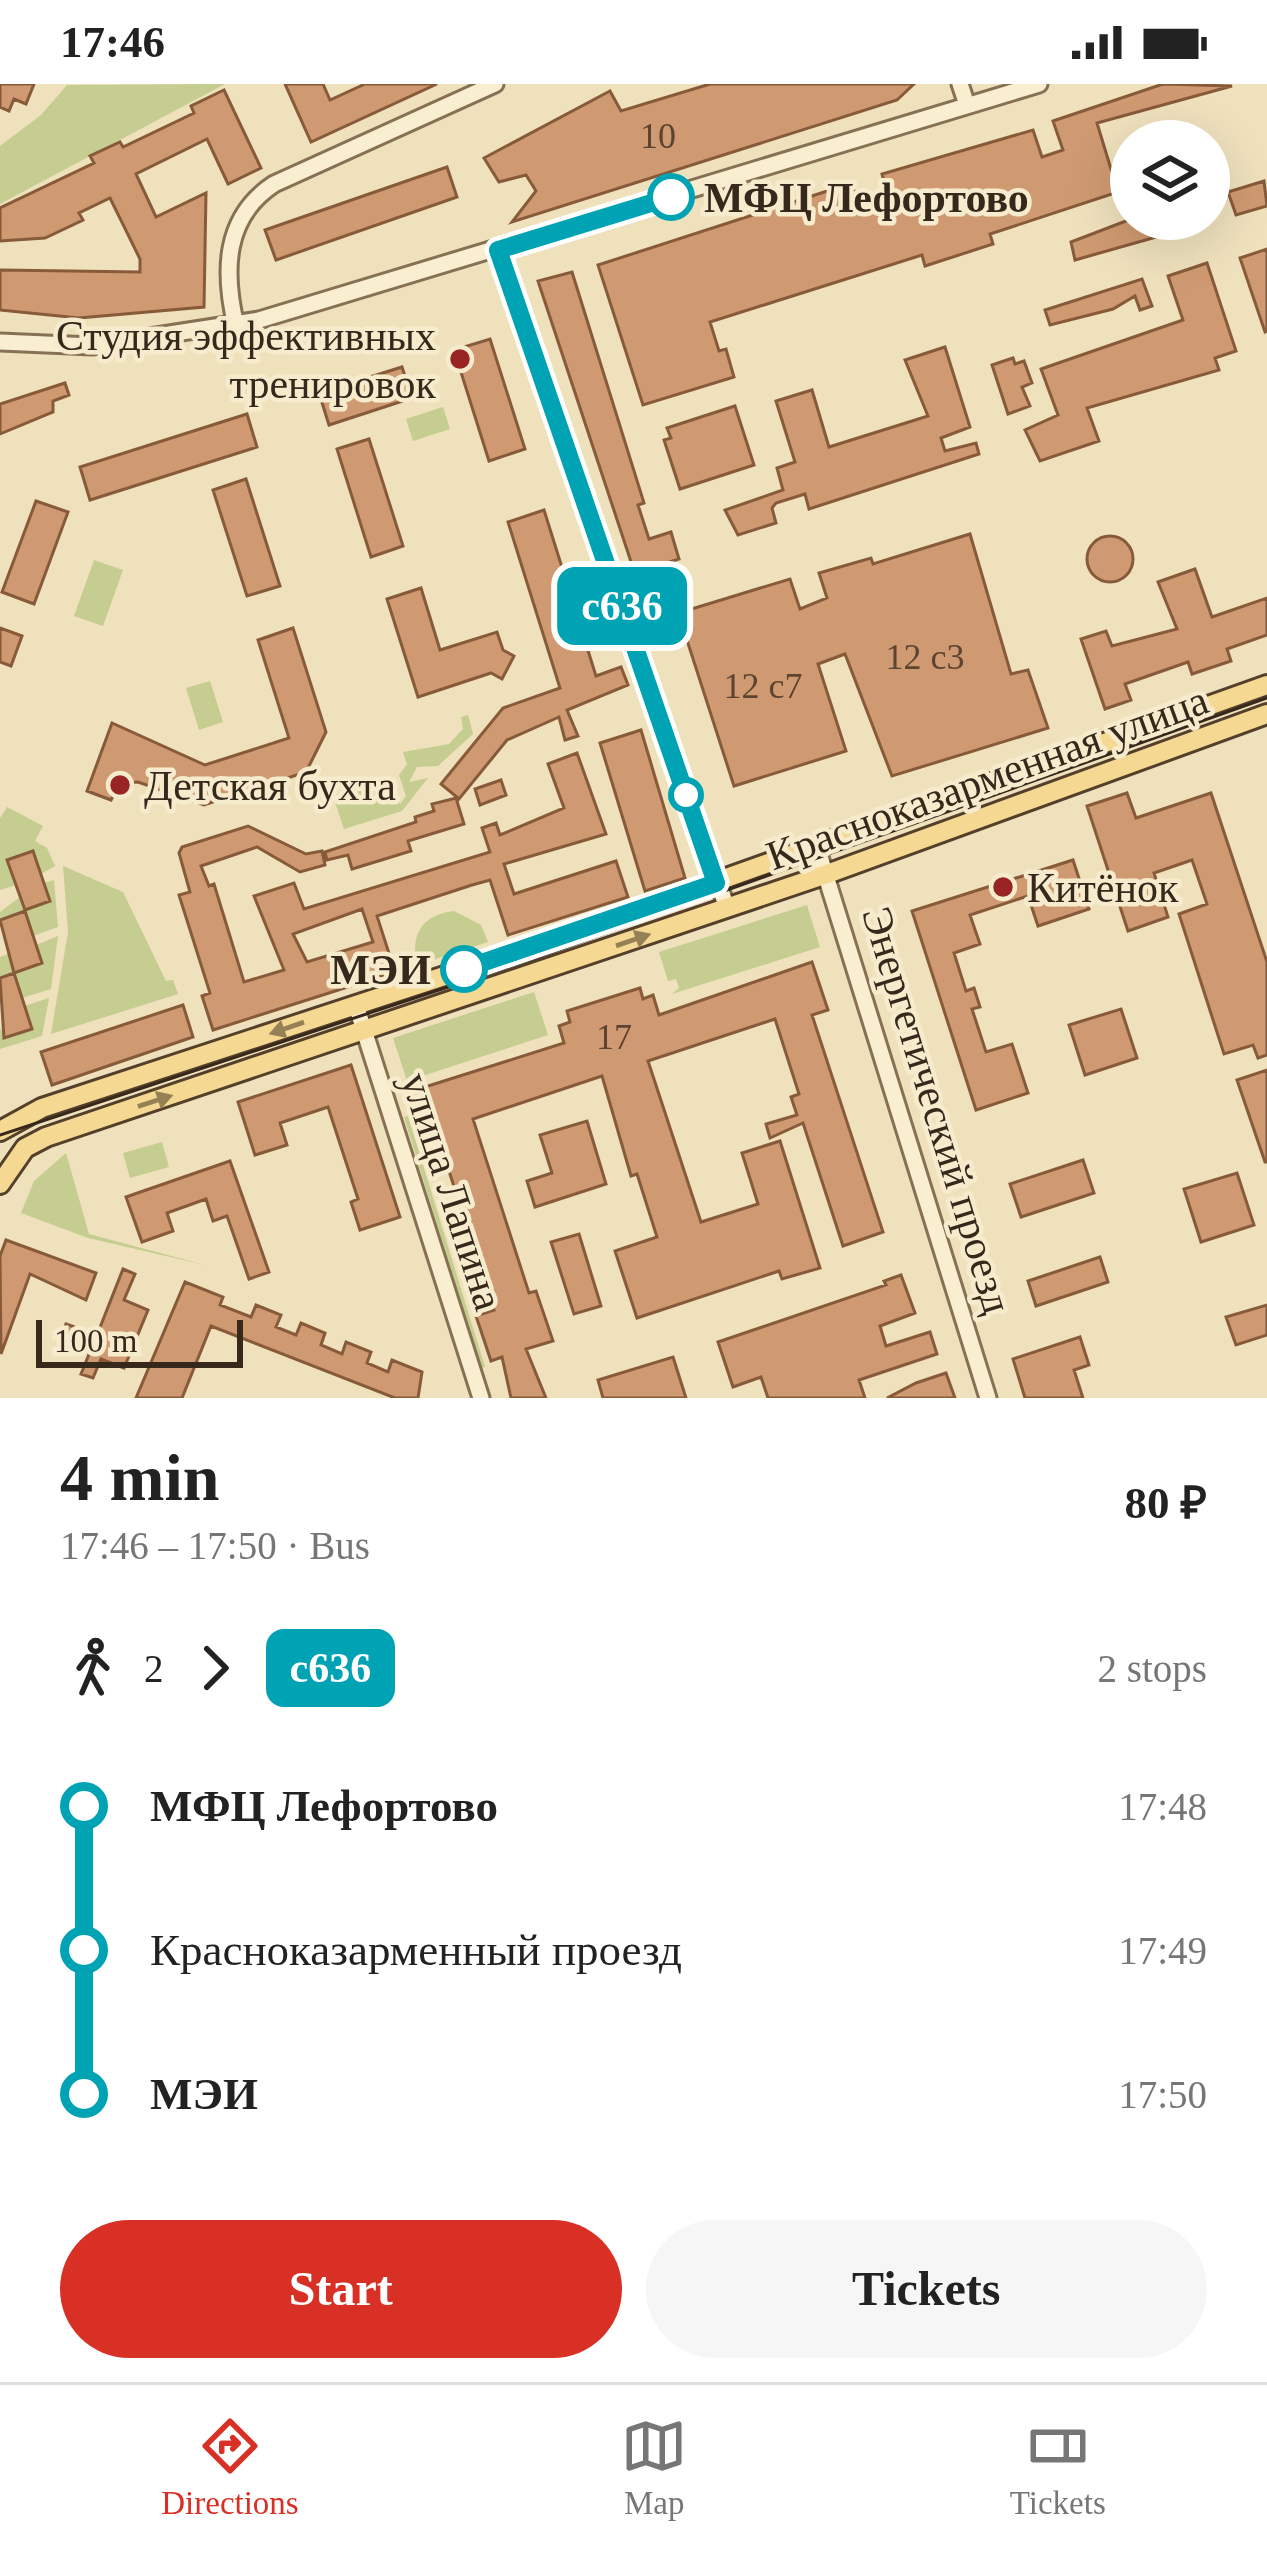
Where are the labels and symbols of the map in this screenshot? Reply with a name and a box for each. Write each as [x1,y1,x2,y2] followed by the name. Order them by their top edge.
[640,116,676,156] house number: 10
[649,175,693,219] marker: МФЦ Лефортово
[704,175,1029,221] place label: МФЦ Лефортово
[56,313,437,407] place label: Студия эффективных тренировок
[447,346,473,372] marker: Студия эффективных тренировок
[538,567,706,645] line badge: с636
[886,637,964,677] house number: 12 с3
[724,666,802,706] house number: 12 с7
[760,676,1215,879] street label: Красноказарменная улица
[144,763,396,809] place label: Детская бухта
[107,772,133,798] marker: Детская бухта
[670,779,702,811] unlabelled marker
[1027,865,1179,911] place label: Китёнок
[990,874,1016,900] marker: Китёнок
[853,901,1021,1319] street label: Энергетический проезд
[616,930,652,948] one-way arrow
[330,947,431,993] place label: МЭИ
[442,947,486,991] marker: МЭИ
[596,1017,632,1057] house number: 17
[268,1020,305,1039] one-way arrow
[392,1067,512,1316] street label: улица Лапина
[137,1091,174,1110] one-way arrow
[36,1314,243,1367] scale bar

